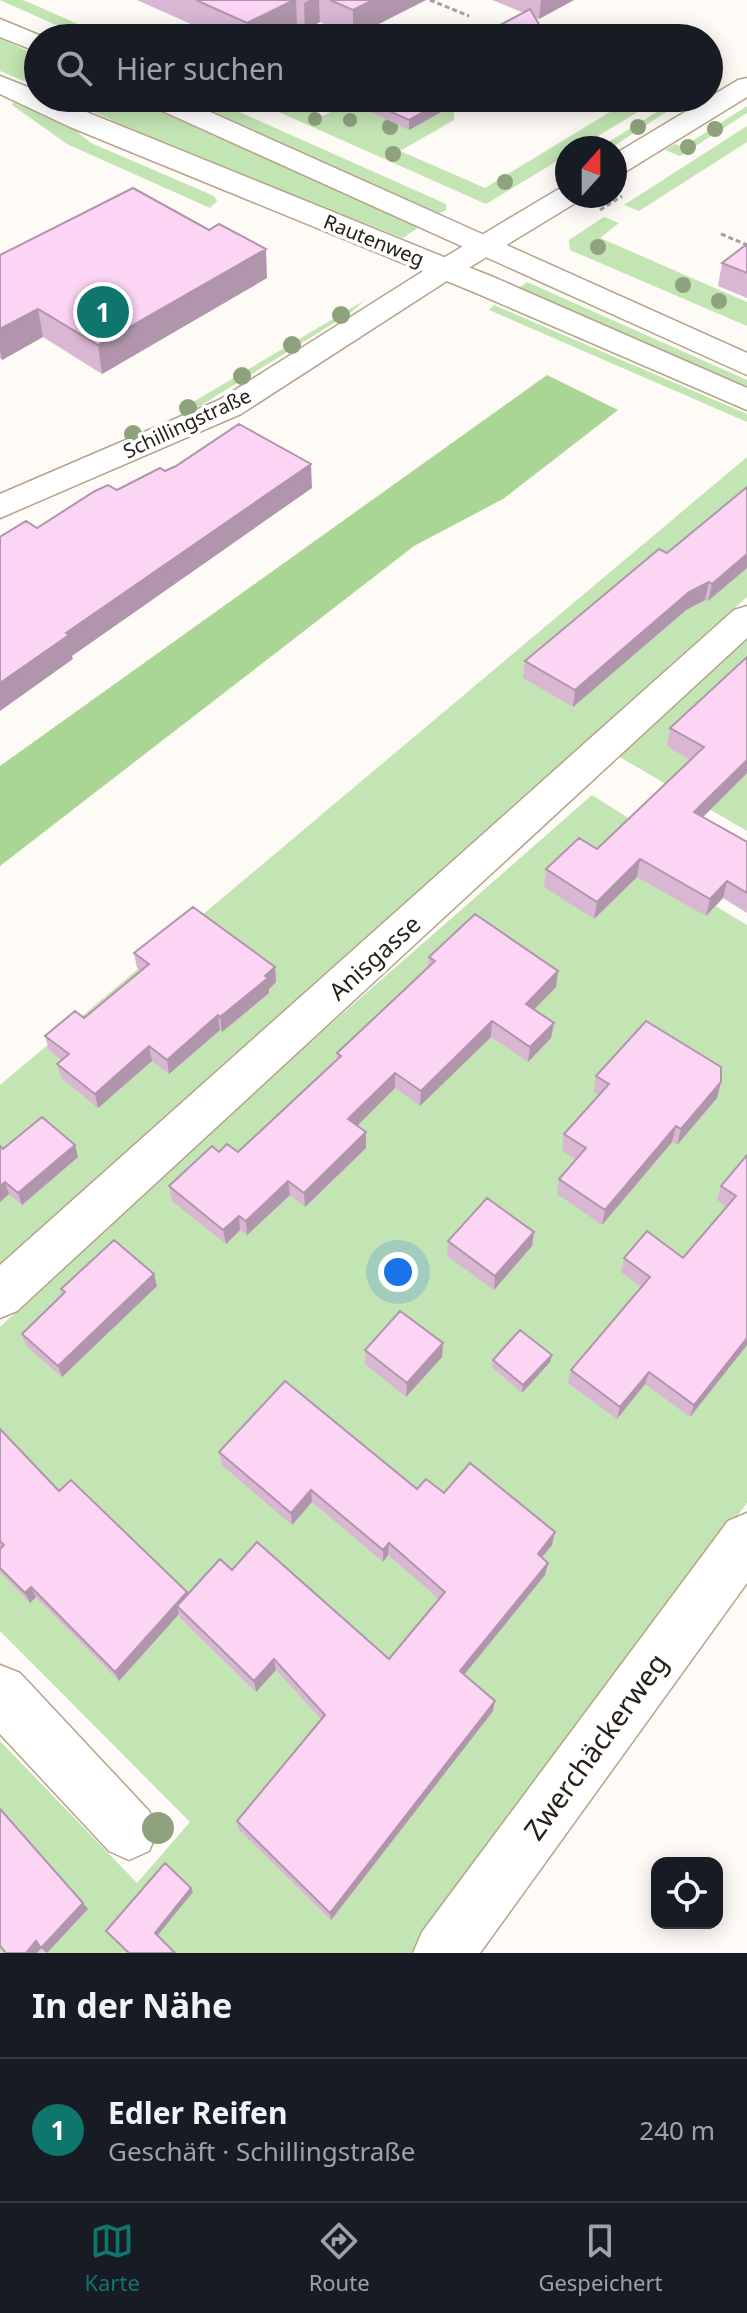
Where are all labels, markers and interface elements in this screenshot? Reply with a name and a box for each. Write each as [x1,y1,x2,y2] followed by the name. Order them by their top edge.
[24,24,723,112] search box
[52,46,96,90] icon: search
[116,48,284,89] text: Hier suchen
[555,136,627,208] north arrow
[320,208,428,272] street label: Rautenweg
[77,282,129,342] pin: 1
[119,382,255,464] street label: Schillingstraße
[321,907,427,1007] street label: Anisgasse
[378,1252,418,1292] your location
[514,1645,676,1847] street label: Zwerchäckerweg
[651,1857,723,1929] map controls
[651,1857,723,1929] button: locate
[32,1982,232,2028] text: In der Nähe
[108,2092,287,2133] text: Edler Reifen
[51,2112,65,2148] text: 1
[639,2112,715,2148] text: 240 m
[108,2133,415,2169] text: Geschäft · Schillingstraße
[84,2219,140,2297] tab: Karte
[309,2219,370,2297] tab: Route
[538,2219,663,2297] tab: Gespeichert

